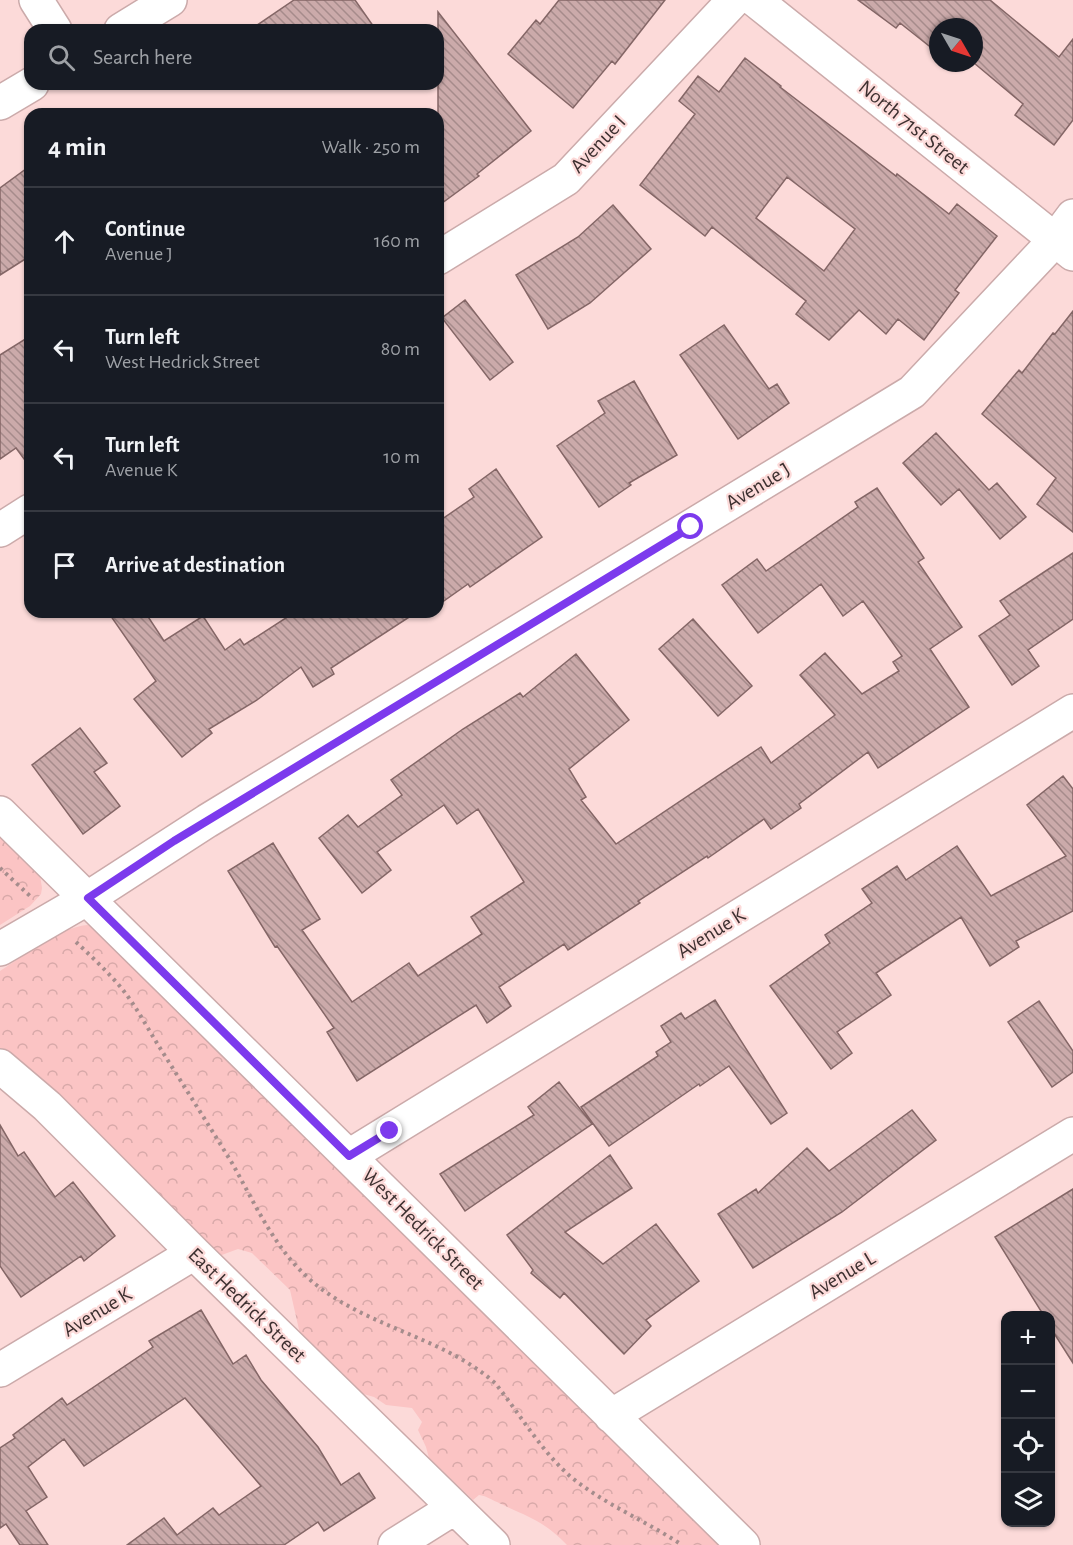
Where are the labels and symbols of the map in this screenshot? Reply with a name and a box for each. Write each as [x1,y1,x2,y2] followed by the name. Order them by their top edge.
[929,18,983,72] north arrow
[855,76,973,178] street label: North 71st Street
[566,111,630,177] street label: Avenue I
[722,459,794,513] street label: Avenue J
[677,513,703,539] route start
[673,904,749,962] street label: Avenue K
[376,1117,402,1143] route end
[358,1164,488,1294] street label: West Hedrick Street
[184,1244,310,1366] street label: East Hedrick Street
[805,1247,879,1303] street label: Avenue L
[59,1283,135,1341] street label: Avenue K

